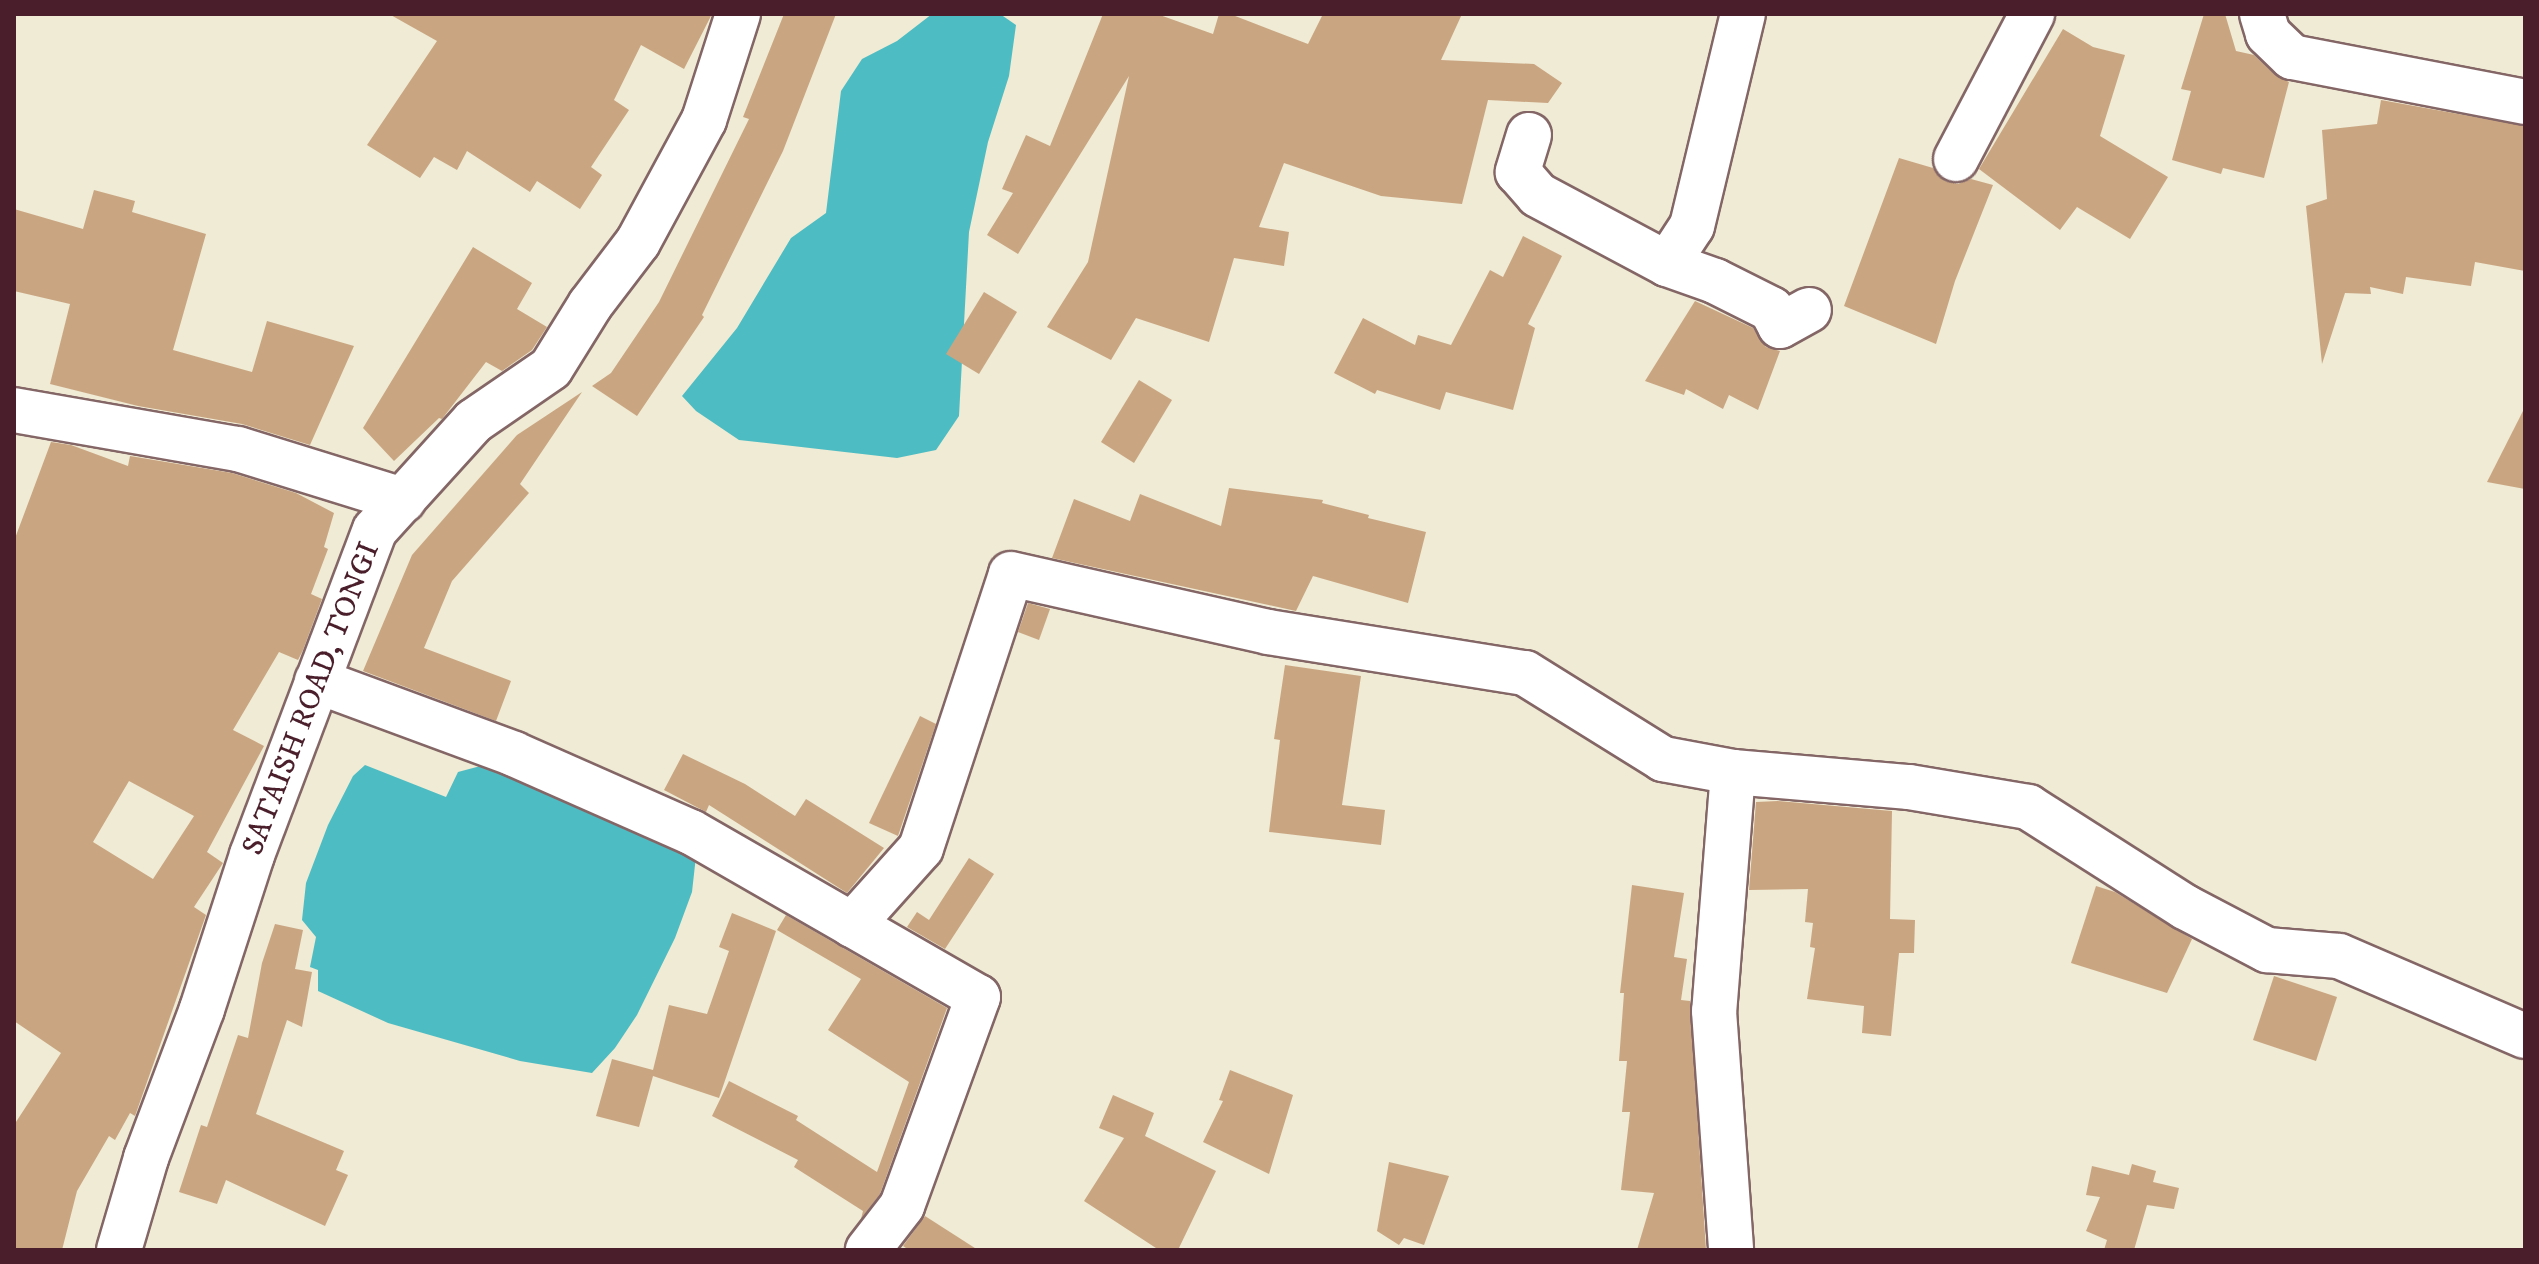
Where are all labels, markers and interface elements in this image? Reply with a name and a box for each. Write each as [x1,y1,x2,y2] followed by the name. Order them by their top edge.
[236,538,388,860] street label: SATAISH ROAD, TONGI

